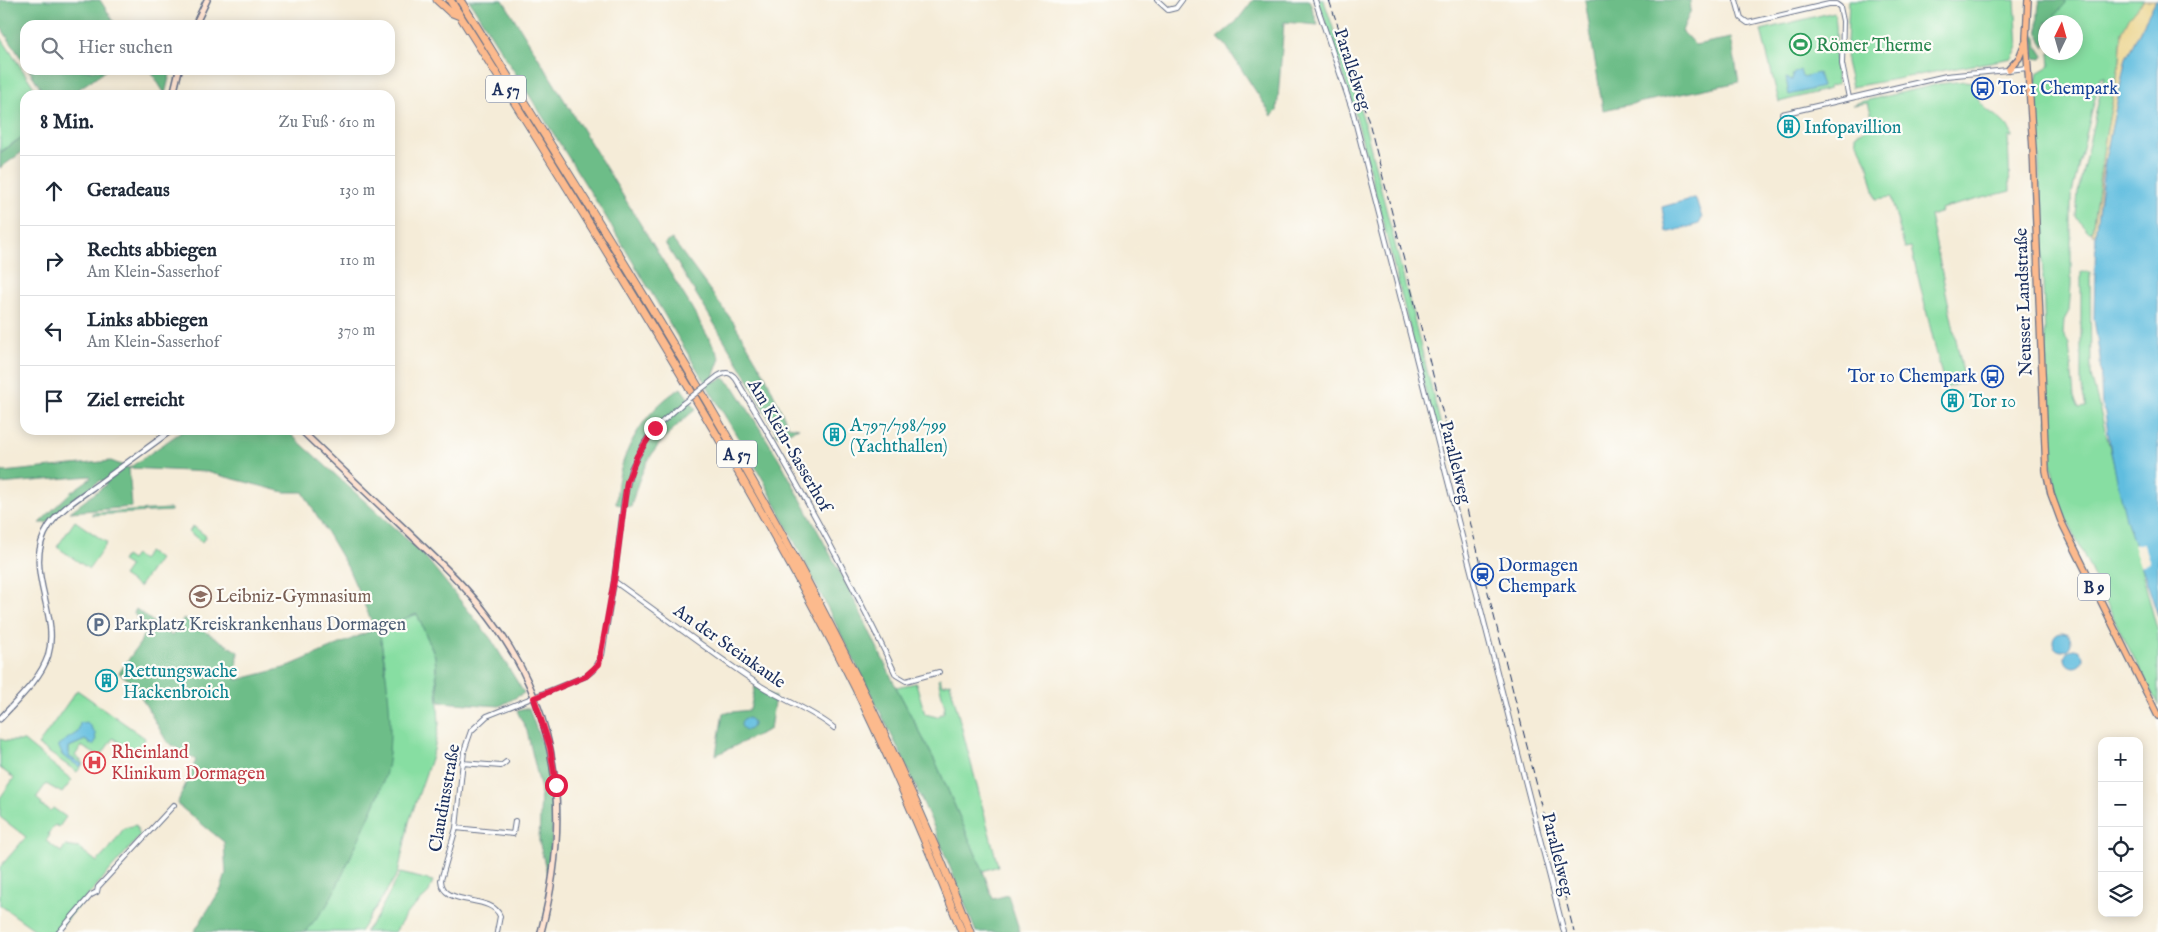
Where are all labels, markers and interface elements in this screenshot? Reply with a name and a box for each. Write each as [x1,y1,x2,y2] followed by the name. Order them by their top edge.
[2038,15,2083,60] north arrow
[20,20,395,75] search box
[1328,26,1376,114] street label: Parallelweg
[1788,33,1812,57] sports icon: Römer Therme
[38,34,66,62] icon: search
[1816,35,1932,58] place label: Römer Therme
[78,36,173,60] text: Hier suchen
[486,76,526,102] road number: A 57
[1970,76,1994,100] bus stop icon: Tor 1 Chempark
[1998,78,2119,101] place label: Tor 1 Chempark
[40,109,94,136] text: 8 Min.
[279,113,375,133] text: Zu Fuß · 610 m
[1776,115,1800,139] building icon: Infopavillion
[1804,117,1902,140] place label: Infopavillion
[40,177,68,205] icon: ahead
[87,179,170,203] text: Geradeaus
[339,181,375,201] text: 130 m
[2010,227,2039,376] street label: Neusser Landstraße
[87,239,217,263] text: Rechts abbiegen
[40,247,68,275] icon: right
[339,251,375,271] text: 110 m
[87,263,219,283] text: Am Klein-Sasserhof
[87,309,208,333] text: Links abbiegen
[40,317,68,345] icon: left
[338,321,375,341] text: 370 m
[87,333,219,353] text: Am Klein-Sasserhof
[1981,364,2005,388] bus stop icon: Tor 10 Chempark
[1848,366,1977,389] place label: Tor 10 Chempark
[741,375,838,519] street label: Am Klein-Sasserhof
[40,387,68,415] icon: arrive
[87,389,185,413] text: Ziel erreicht
[1941,389,1965,413] building icon: Tor 10
[1969,391,2016,414] place label: Tor 10
[849,415,948,459] place label: A797/798/799 (Yachthallen)
[644,417,667,440] route end
[1433,418,1476,507] street label: Parallelweg
[822,423,846,447] building icon: A797/798/799 (Yachthallen)
[717,440,757,468] road number: A 57
[1498,555,1578,599] place label: Dormagen Chempark
[1470,563,1494,587] station icon: Dormagen Chempark
[2078,574,2110,600] road number: B 9
[188,584,212,608] school or university icon: Leibniz-Gymnasium
[216,586,371,609] place label: Leibniz-Gymnasium
[668,599,790,695] street label: An der Steinkaule
[86,612,110,636] parking icon: Parkplatz Kreiskrankenhaus Dormagen
[114,614,406,637] place label: Parkplatz Kreiskrankenhaus Dormagen
[123,661,237,705] place label: Rettungswache Hackenbroich
[95,669,119,693] building icon: Rettungswache Hackenbroich
[2098,737,2143,917] map controls
[2098,737,2143,782] button: +
[111,742,265,786] place label: Rheinland Klinikum Dormagen
[425,742,466,854] street label: Claudiusstraße
[83,750,107,774] hospital icon: Rheinland Klinikum Dormagen
[545,774,568,797] route start
[2098,782,2143,827] button: −
[1535,810,1578,899] street label: Parallelweg
[2098,827,2143,872] button: locate
[2098,872,2143,917] button: layers

